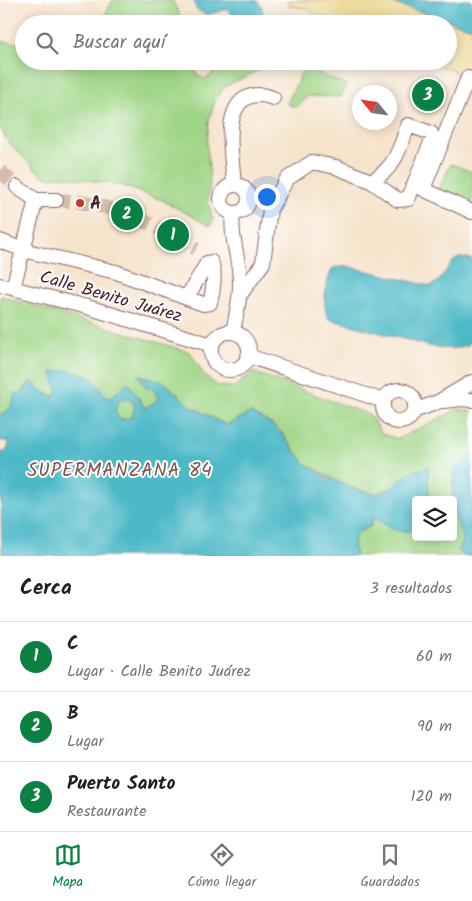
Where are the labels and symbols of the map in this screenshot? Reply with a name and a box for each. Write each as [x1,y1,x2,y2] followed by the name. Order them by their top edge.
[412,76,444,114] pin: 3
[352,85,397,130] north arrow
[254,184,280,210] your location
[90,190,101,219] place label: A
[111,195,143,233] pin: 2
[74,197,86,209] marker: A
[157,216,189,254] pin: 1
[36,263,185,332] street label: Calle Benito Juárez
[27,456,213,486] district label: SUPERMANZANA 84

